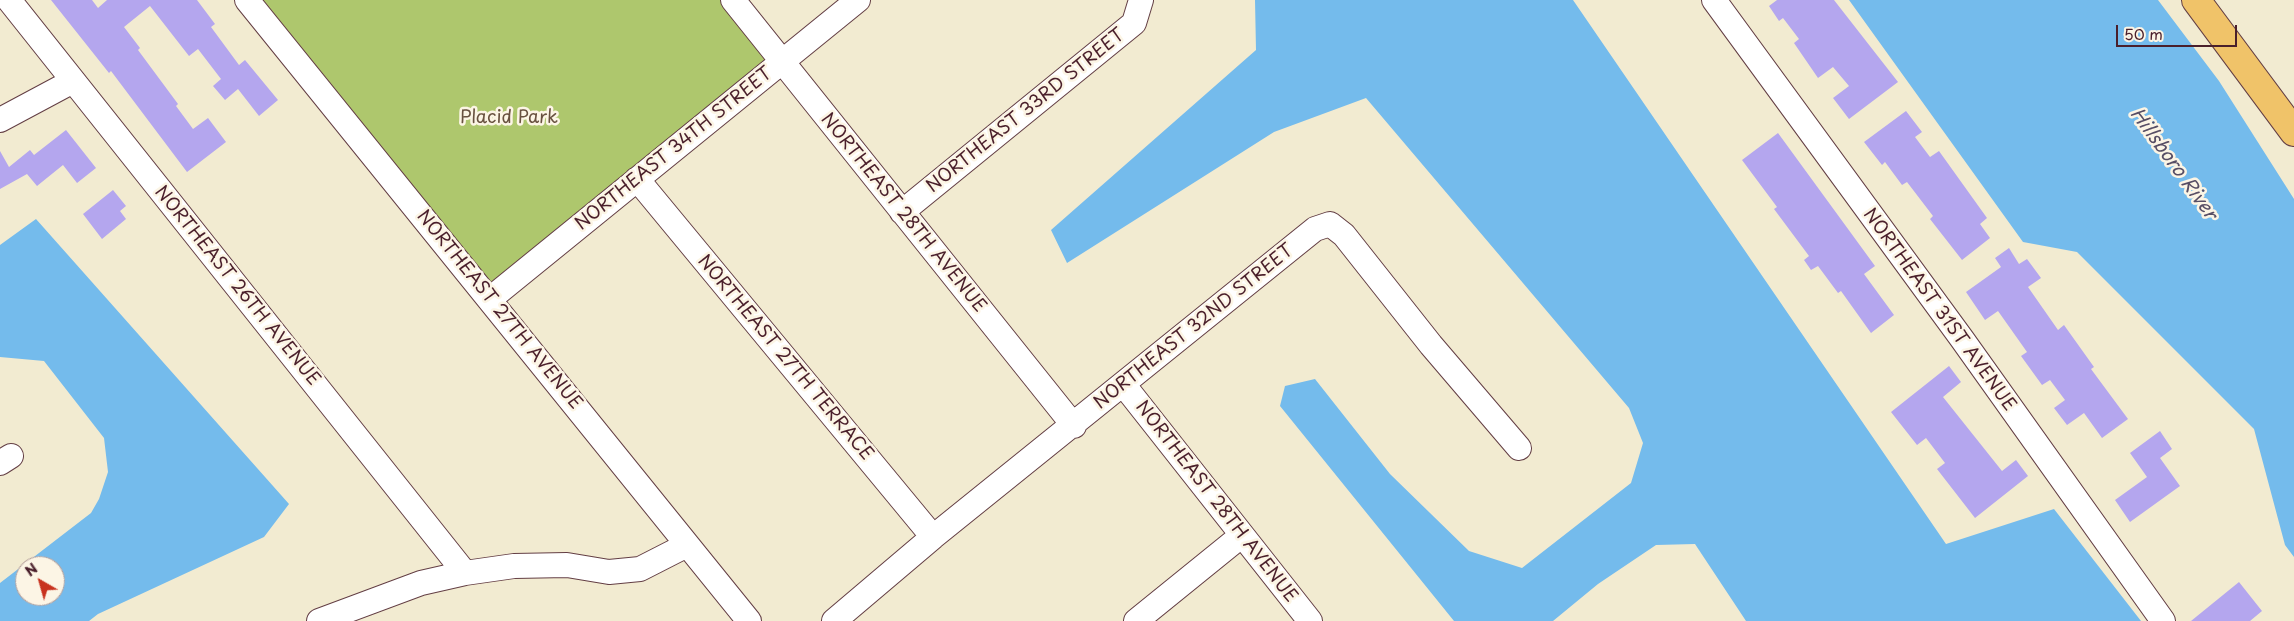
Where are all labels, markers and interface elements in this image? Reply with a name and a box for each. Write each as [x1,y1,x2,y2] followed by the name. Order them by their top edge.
[2119,15,2240,47] scale bar
[2124,22,2163,45] text: 50 m
[923,24,1129,198] street label: NORTHEAST 33RD STREET
[571,63,777,235] street label: NORTHEAST 34TH STREET
[2125,104,2221,224] water label: Hillsboro River
[460,107,558,129] park label: Placid Park
[816,109,990,317] street label: NORTHEAST 28TH AVENUE
[150,182,324,390] street label: NORTHEAST 26TH AVENUE
[1858,204,2020,416] street label: NORTHEAST 31ST AVENUE
[412,206,586,414] street label: NORTHEAST 27TH AVENUE
[1090,240,1298,414] street label: NORTHEAST 32ND STREET
[693,251,877,465] street label: NORTHEAST 27TH TERRACE
[1131,397,1301,607] street label: NORTHEAST 28TH AVENUE
[15,556,65,606] north arrow
[20,558,42,581] text: N

